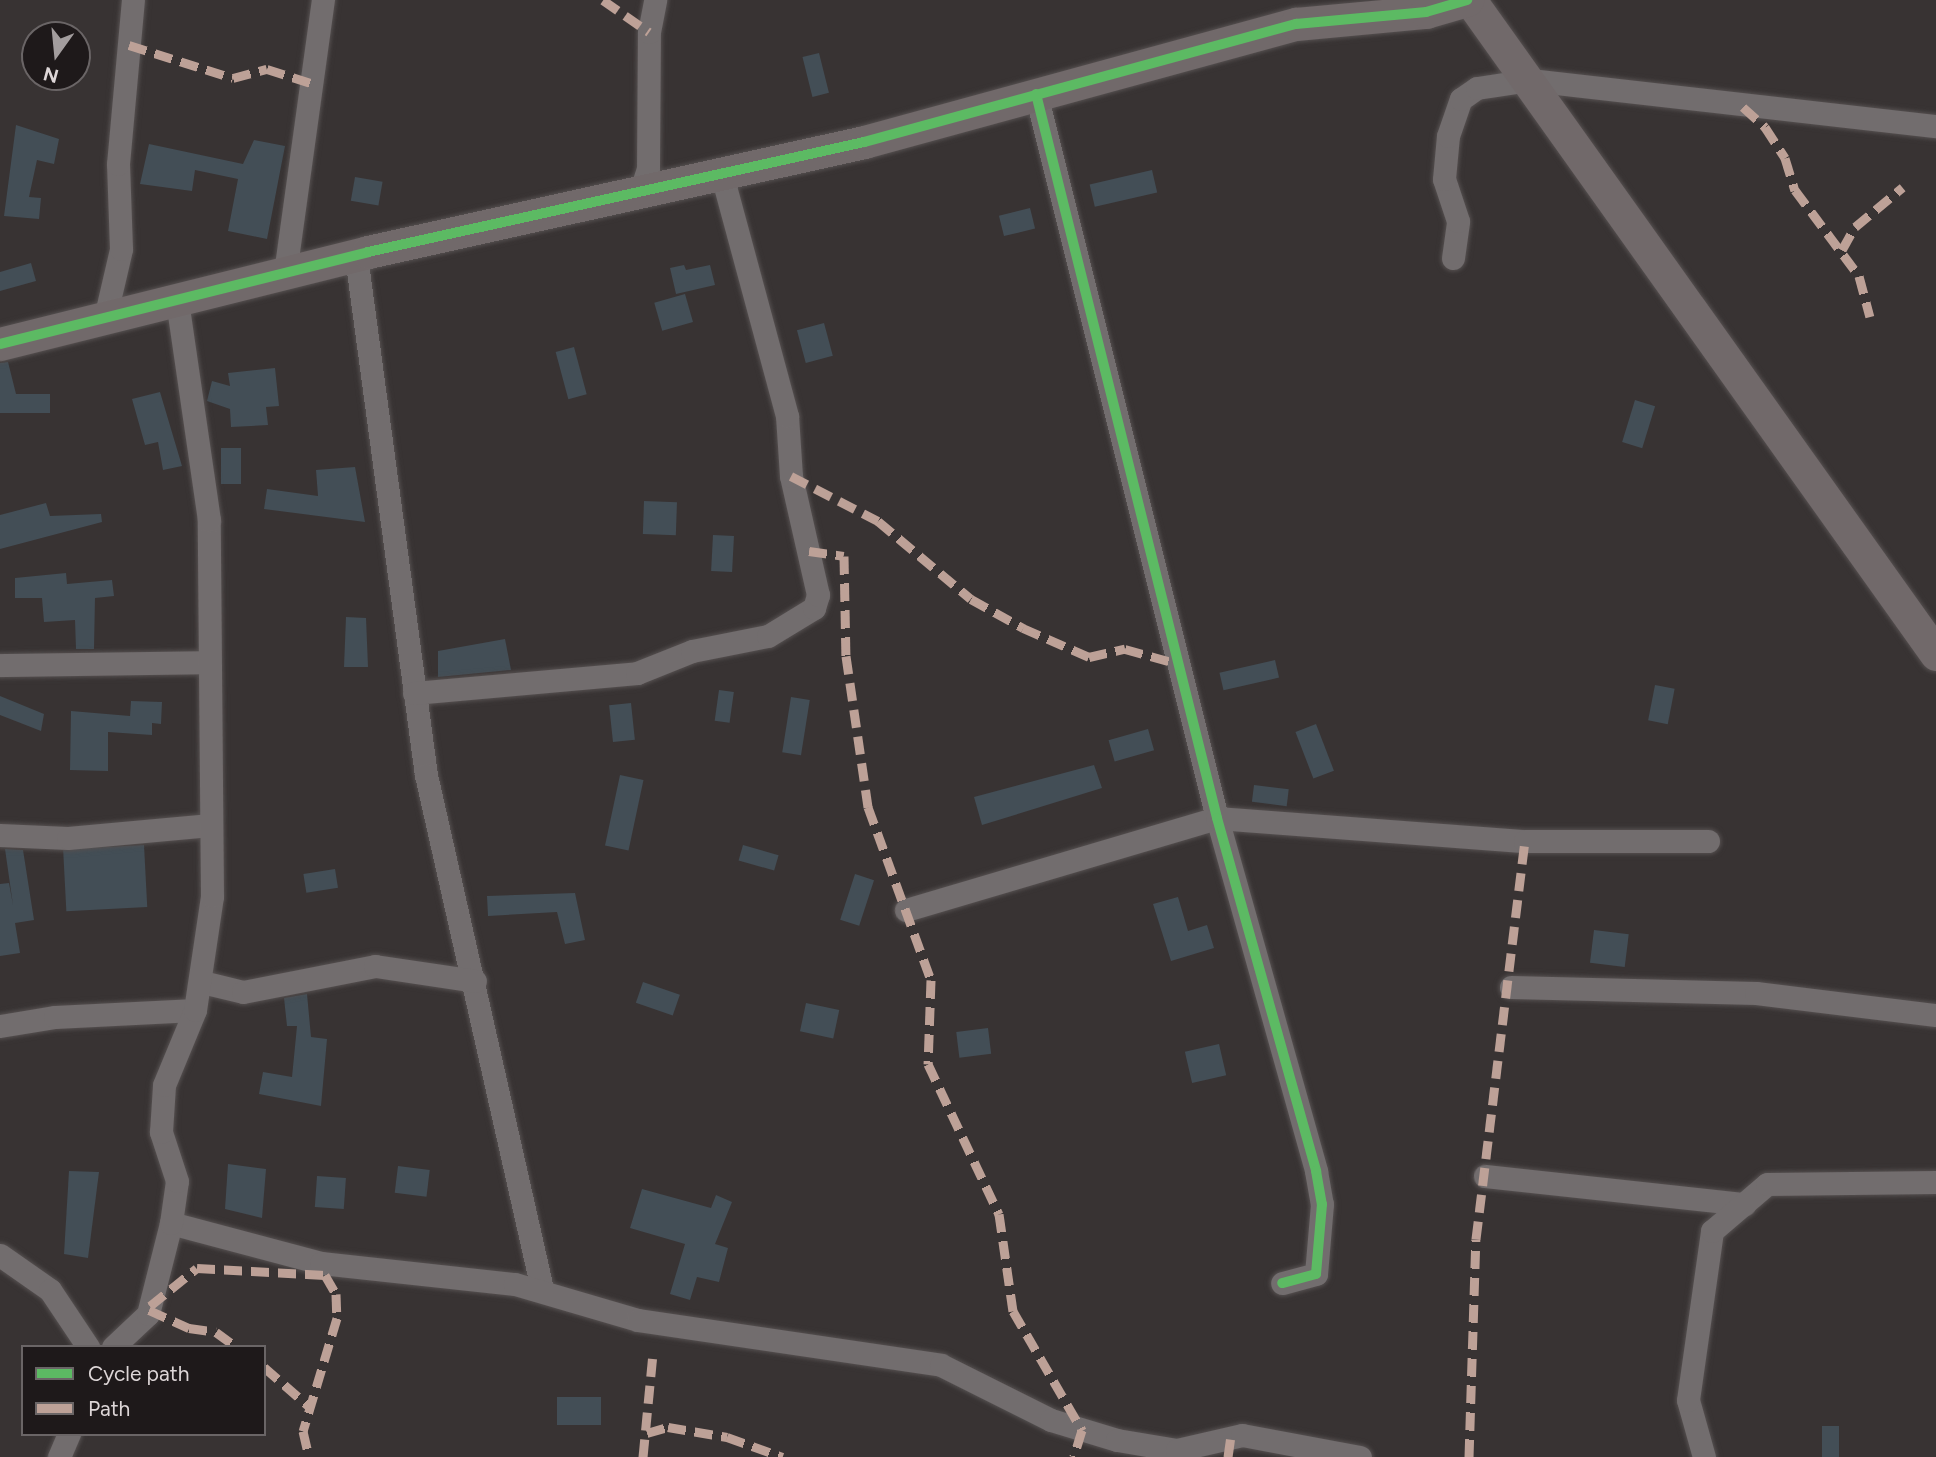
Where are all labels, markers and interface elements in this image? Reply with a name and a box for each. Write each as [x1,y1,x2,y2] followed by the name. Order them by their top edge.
[21,21,91,91] north arrow
[41,62,61,88] text: N
[21,1345,266,1436] legend
[88,1361,189,1386] text: Cycle path
[88,1396,130,1421] text: Path

